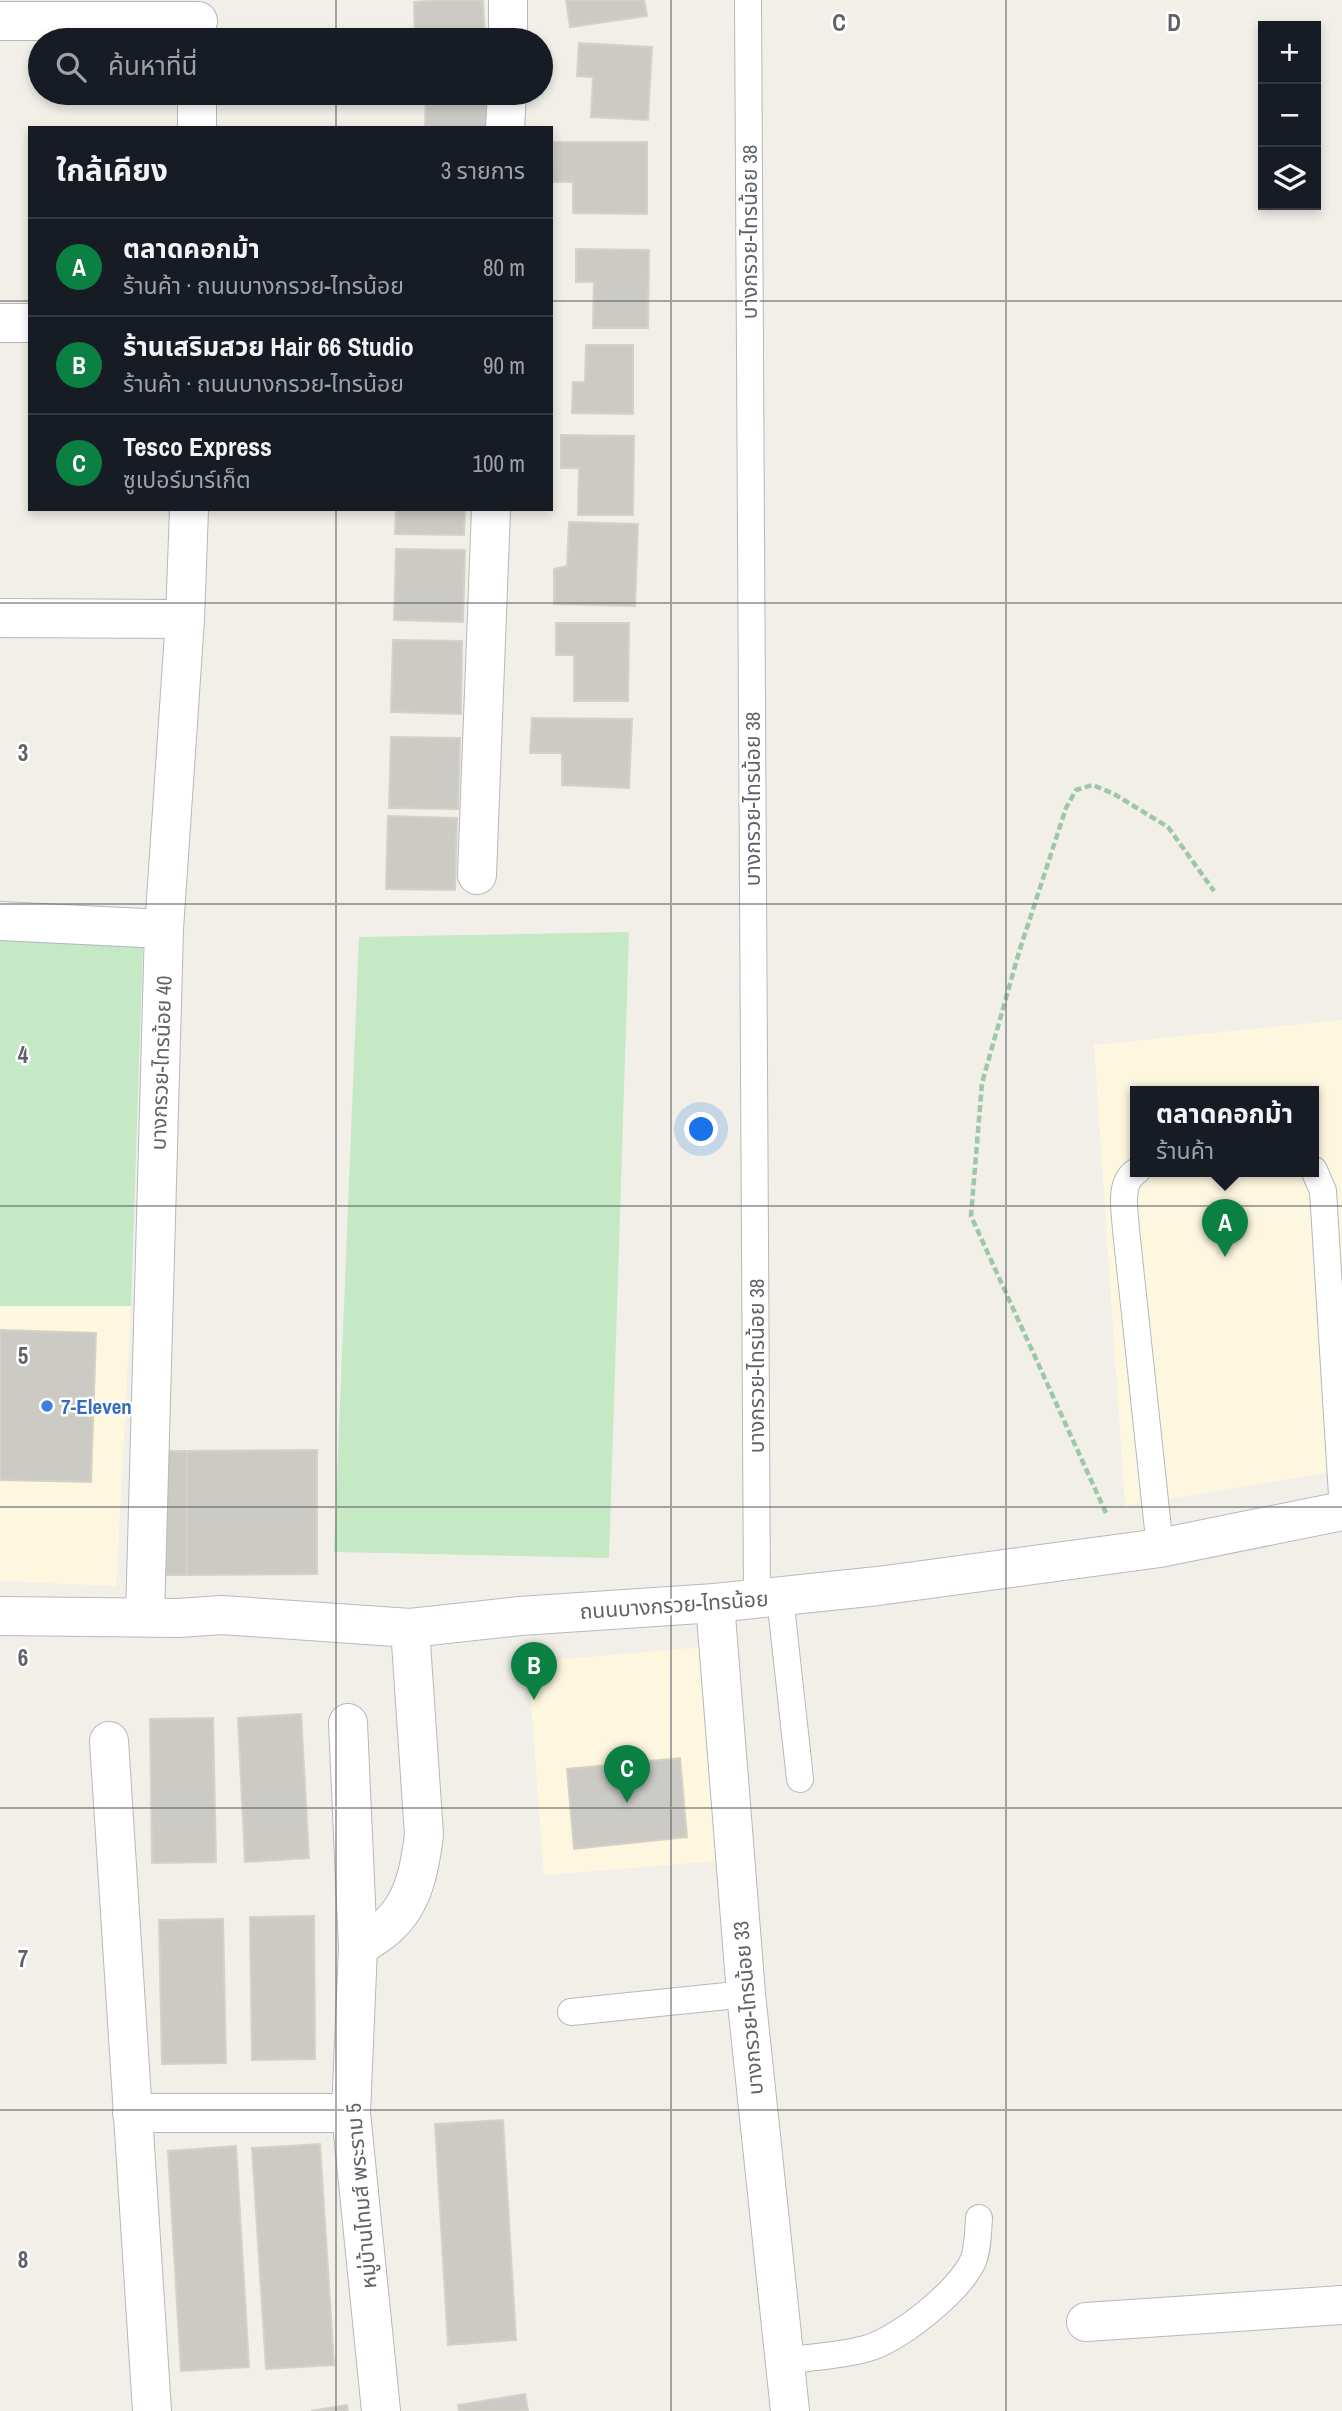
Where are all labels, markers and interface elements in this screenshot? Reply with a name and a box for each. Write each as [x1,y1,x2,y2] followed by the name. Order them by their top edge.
[832,7,846,38] text: C
[1167,7,1181,38] text: D
[1258,21,1321,210] map controls
[1258,21,1321,84] button: +
[28,28,553,105] search box
[52,48,90,86] icon: search
[108,48,198,83] text: ค้นหาที่นี่
[1258,84,1321,147] button: −
[735,145,764,319] street label: บางกรวย-ไทรน้อย 38
[1258,147,1321,210] button: layers
[56,150,168,190] text: ใกล้เคียง
[441,155,525,186] text: 3 รายการ
[123,231,260,266] text: ตลาดคอกม้า
[72,252,86,283] text: A
[483,252,525,283] text: 80 m
[123,270,404,301] text: ร้านค้า · ถนนบางกรวย-ไทรน้อย
[123,329,414,364] text: ร้านเสริมสวย Hair 66 Studio
[72,350,86,381] text: B
[483,350,525,381] text: 90 m
[123,368,404,399] text: ร้านค้า · ถนนบางกรวย-ไทรน้อย
[123,429,272,464] text: Tesco Express
[72,448,86,479] text: C
[473,448,525,479] text: 100 m
[123,464,251,495] text: ซูเปอร์มาร์เก็ต
[738,712,767,886] street label: บางกรวย-ไทรน้อย 38
[18,737,28,768] text: 3
[143,975,179,1151] street label: บางกรวย-ไทรน้อย 40
[18,1039,29,1070] text: 4
[1130,1086,1319,1177] popup
[1156,1096,1293,1131] text: ตลาดคอกม้า
[684,1112,718,1146] your location
[1156,1135,1214,1166] text: ร้านค้า
[1202,1199,1248,1257] pin: A
[742,1279,771,1453] street label: บางกรวย-ไทรน้อย 38
[18,1340,28,1371] text: 5
[61,1392,132,1421] place label: 7-Eleven
[39,1398,55,1414] marker: 7-Eleven
[579,1584,769,1626] street label: ถนนบางกรวย-ไทรน้อย
[18,1642,28,1673] text: 6
[511,1642,557,1700] pin: B
[604,1745,650,1803] pin: C
[726,1920,770,2096] street label: บางกรวย-ไทรน้อย 33
[18,1943,28,1974] text: 7
[338,2102,384,2290] street label: หมู่บ้านไทมส์ พระราม 5
[18,2244,28,2275] text: 8

